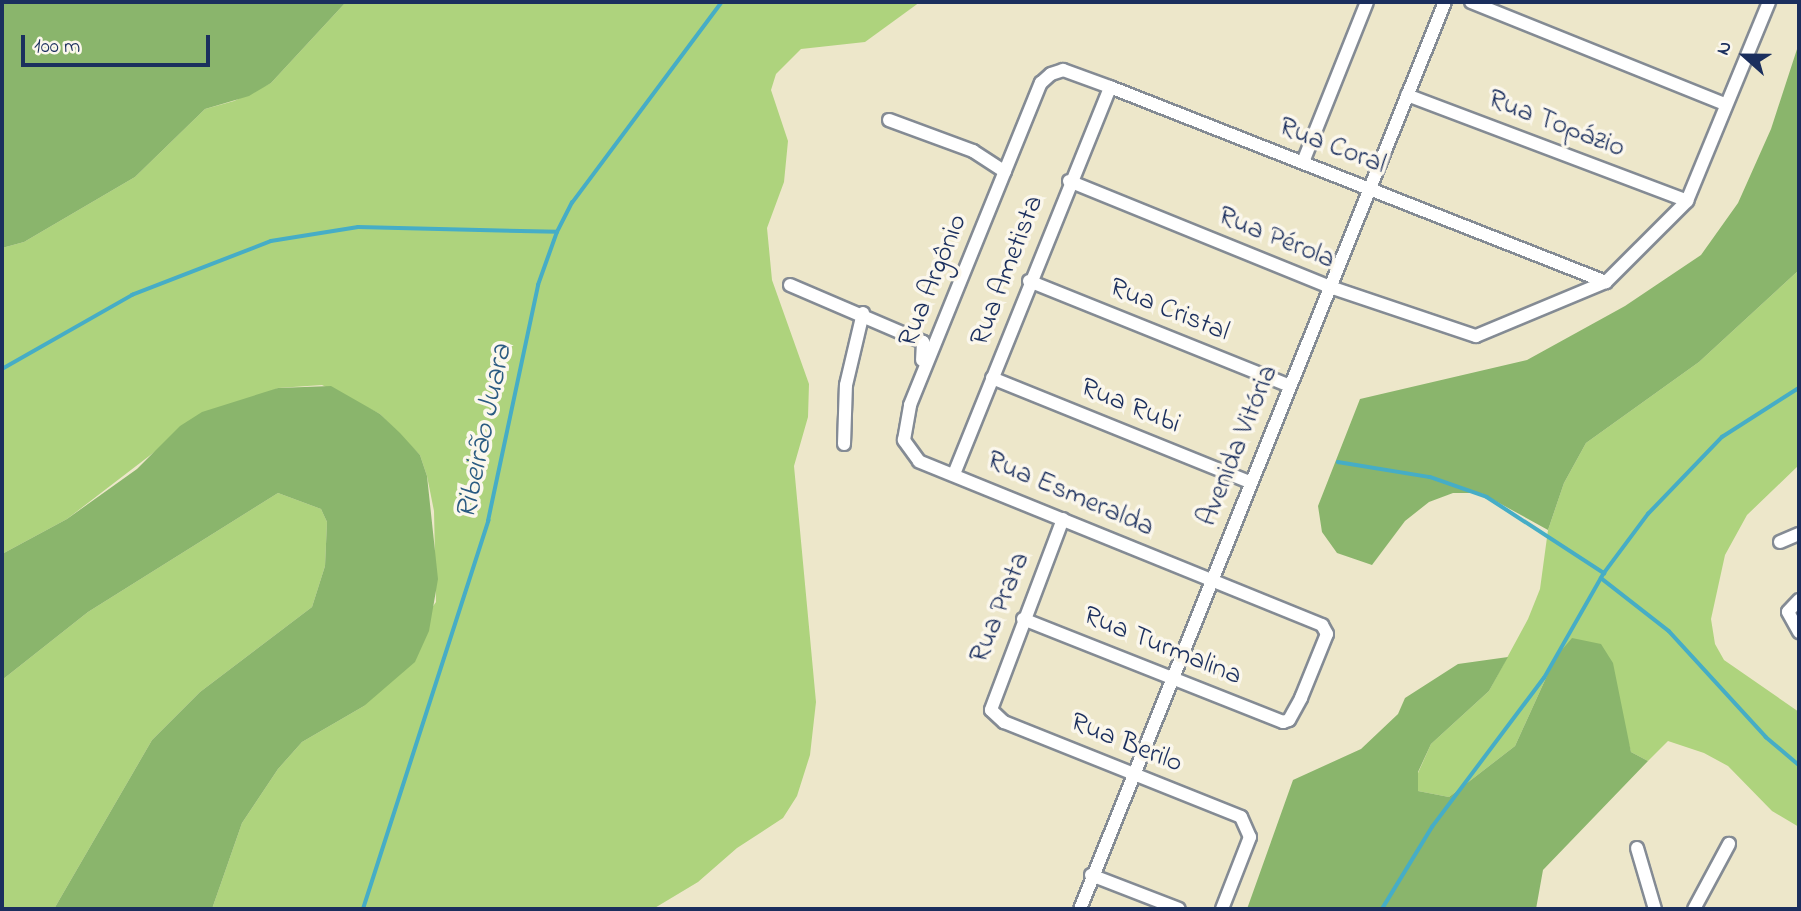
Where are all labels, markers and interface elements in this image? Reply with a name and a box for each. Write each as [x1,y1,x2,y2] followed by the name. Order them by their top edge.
[24,21,214,65] scale bar
[1710,21,1780,91] north arrow
[34,32,80,62] text: 100 m
[1710,37,1740,59] text: N
[1483,84,1629,166] street label: Rua Topázio
[1274,111,1390,183] street label: Rua Coral
[964,191,1052,351] street label: Rua Ametista
[1213,200,1339,278] street label: Rua Pérola
[892,210,976,352] street label: Rua Argônio
[1104,272,1234,350] street label: Rua Cristal
[449,341,521,523] water label: Ribeirão Juara
[1191,361,1287,531] street label: Avenida Vitória
[1075,372,1185,442] street label: Rua Rubi
[981,445,1159,545] street label: Rua Esmeralda
[964,548,1038,668] street label: Rua Prata
[1078,600,1246,694] street label: Rua Turmalina
[1065,706,1187,782] street label: Rua Berilo

